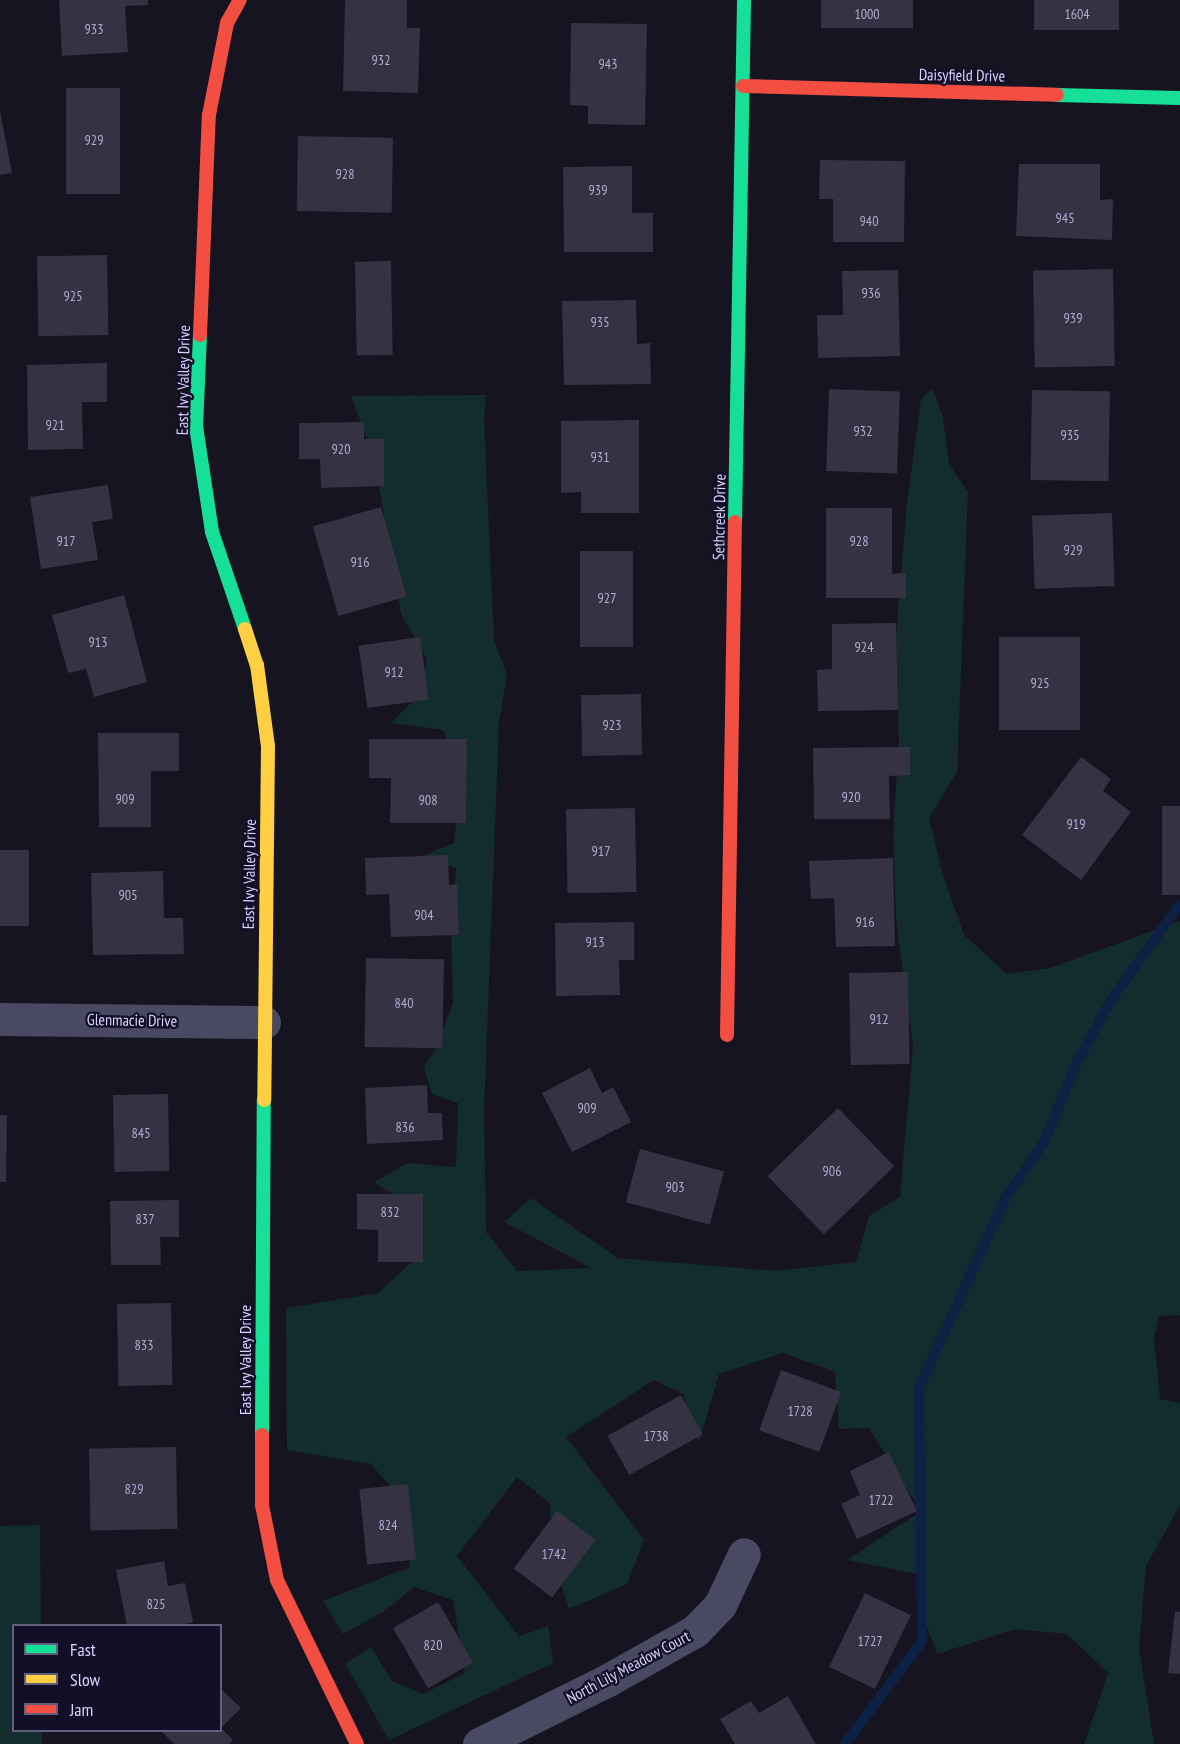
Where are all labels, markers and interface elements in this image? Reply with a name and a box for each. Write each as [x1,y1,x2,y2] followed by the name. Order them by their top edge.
[854,6,880,22] house number: 1000
[1064,6,1090,22] house number: 1604
[85,21,103,37] house number: 933
[372,52,390,68] house number: 932
[599,56,617,72] house number: 943
[919,65,1005,85] street label: Daisyfield Drive
[85,132,103,148] house number: 929
[336,166,354,182] house number: 928
[589,182,607,198] house number: 939
[1056,210,1074,226] house number: 945
[860,213,878,229] house number: 940
[862,285,880,301] house number: 936
[64,288,82,304] house number: 925
[1064,310,1082,326] house number: 939
[591,314,609,330] house number: 935
[172,324,194,436] street label: East Ivy Valley Drive
[46,417,64,433] house number: 921
[854,423,872,439] house number: 932
[1061,427,1079,443] house number: 935
[332,441,350,457] house number: 920
[591,449,609,465] house number: 931
[709,473,729,561] street label: Sethcreek Drive
[57,533,75,549] house number: 917
[850,533,868,549] house number: 928
[1064,542,1082,558] house number: 929
[351,554,369,570] house number: 916
[598,590,616,606] house number: 927
[89,634,107,650] house number: 913
[855,639,873,655] house number: 924
[385,664,403,680] house number: 912
[1031,675,1049,691] house number: 925
[603,717,621,733] house number: 923
[842,789,860,805] house number: 920
[116,791,134,807] house number: 909
[419,792,437,808] house number: 908
[1067,816,1085,832] house number: 919
[238,818,260,930] street label: East Ivy Valley Drive
[592,843,610,859] house number: 917
[119,887,137,903] house number: 905
[415,907,433,923] house number: 904
[856,914,874,930] house number: 916
[586,934,604,950] house number: 913
[395,995,413,1011] house number: 840
[87,1010,177,1030] street label: Glenmacie Drive
[870,1011,888,1027] house number: 912
[578,1100,596,1116] house number: 909
[396,1119,414,1135] house number: 836
[132,1125,150,1141] house number: 845
[823,1163,841,1179] house number: 906
[666,1179,684,1195] house number: 903
[381,1204,399,1220] house number: 832
[136,1211,154,1227] house number: 837
[235,1304,255,1416] street label: East Ivy Valley Drive
[135,1337,153,1353] house number: 833
[787,1403,813,1419] house number: 1728
[643,1428,669,1444] house number: 1738
[125,1481,143,1497] house number: 829
[868,1492,894,1508] house number: 1722
[379,1517,397,1533] house number: 824
[541,1546,567,1562] house number: 1742
[147,1596,165,1612] house number: 825
[12,1624,222,1732] legend
[563,1626,693,1708] street label: North Lily Meadow Court
[857,1633,883,1649] house number: 1727
[424,1637,442,1653] house number: 820
[70,1638,96,1661] text: Fast
[70,1668,100,1691] text: Slow
[70,1698,93,1721] text: Jam

